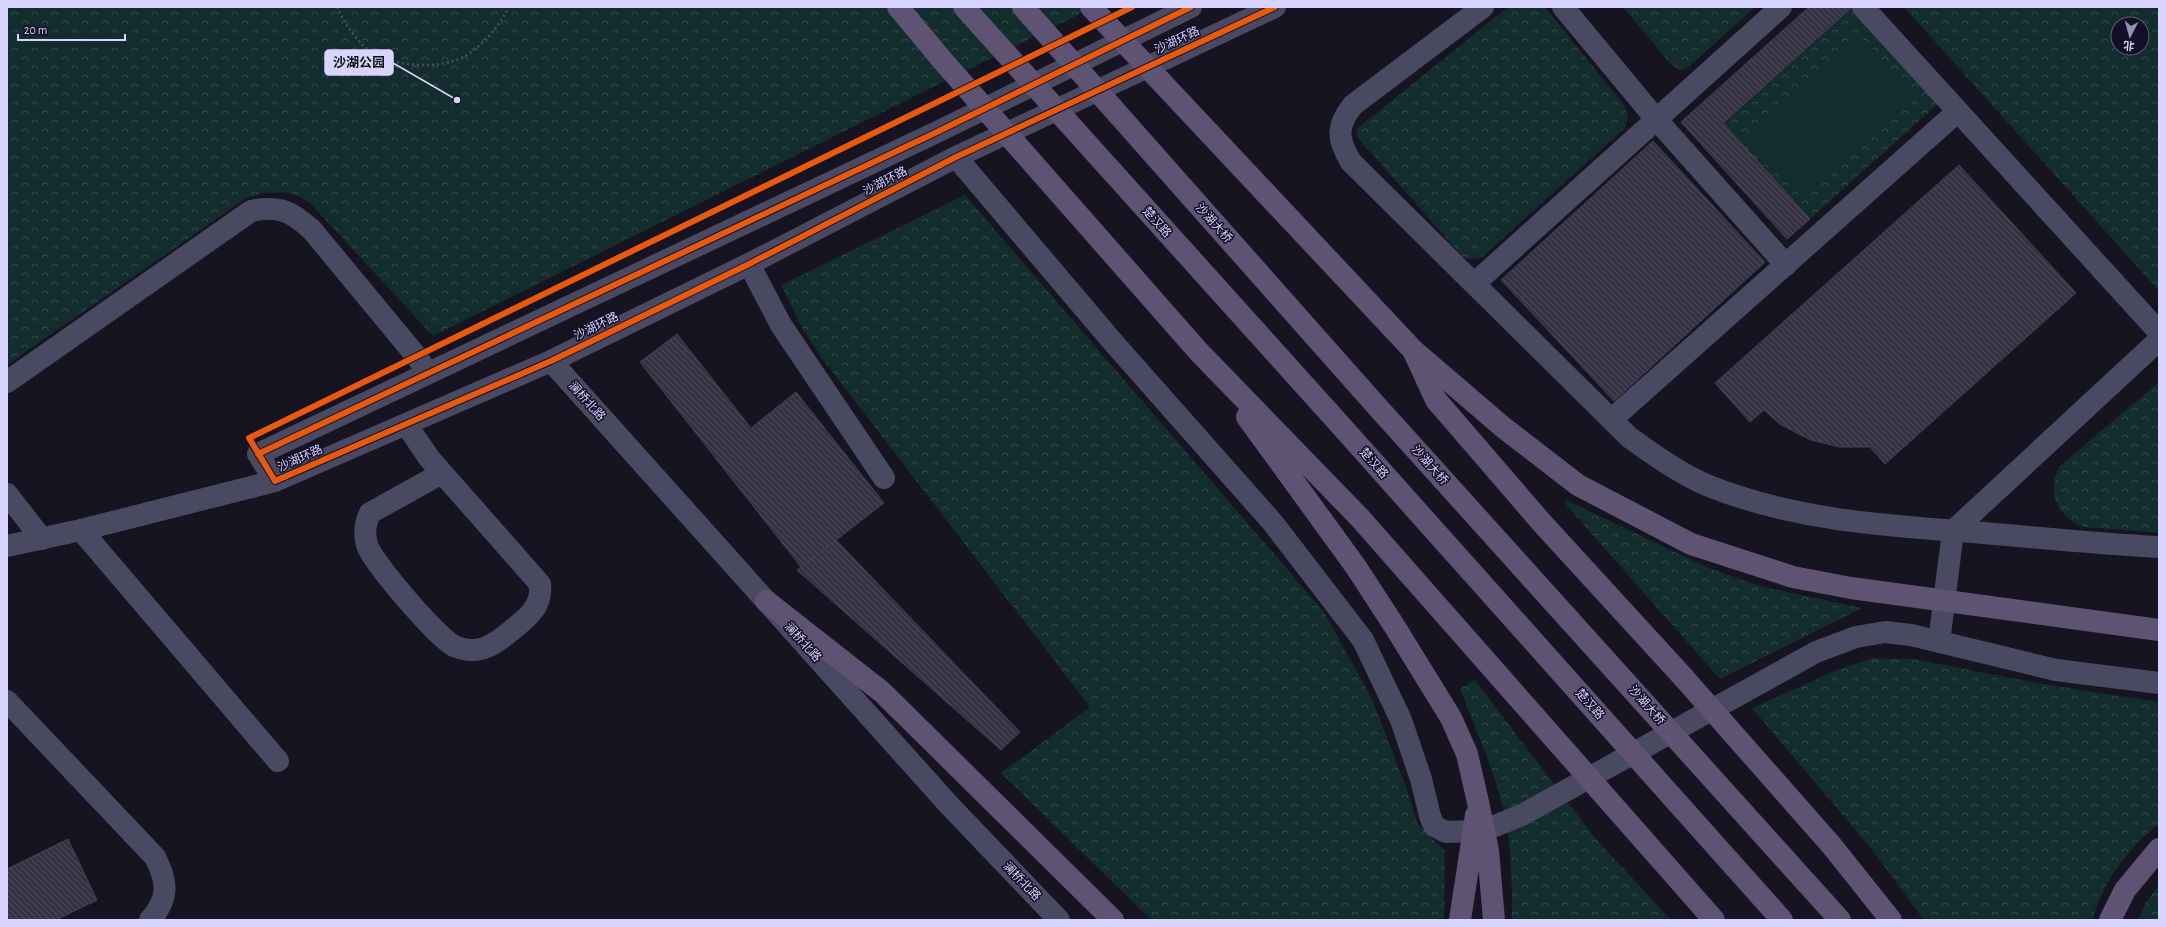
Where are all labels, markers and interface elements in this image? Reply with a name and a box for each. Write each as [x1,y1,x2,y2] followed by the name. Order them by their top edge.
[18,16,125,42] scale bar
[2110,16,2150,56] north arrow
[24,24,47,36] text: 20 m
[1152,24,1201,56] street label: 沙湖环路
[2123,39,2135,51] text: 北
[325,50,393,75] callout: 沙湖公园
[333,55,385,70] text: 沙湖公园
[860,164,909,197] street label: 沙湖环路
[1193,200,1235,245] street label: 沙湖大桥
[1140,204,1174,239] street label: 楚汉路
[571,309,620,342] street label: 沙湖环路
[566,378,608,423] street label: 澜桥北路
[275,442,324,473] street label: 沙湖环路
[1409,442,1451,487] street label: 沙湖大桥
[1357,445,1391,480] street label: 楚汉路
[782,619,824,664] street label: 澜桥北路
[1626,682,1668,727] street label: 沙湖大桥
[1573,686,1607,721] street label: 楚汉路
[1001,859,1044,902] street label: 澜桥北路

